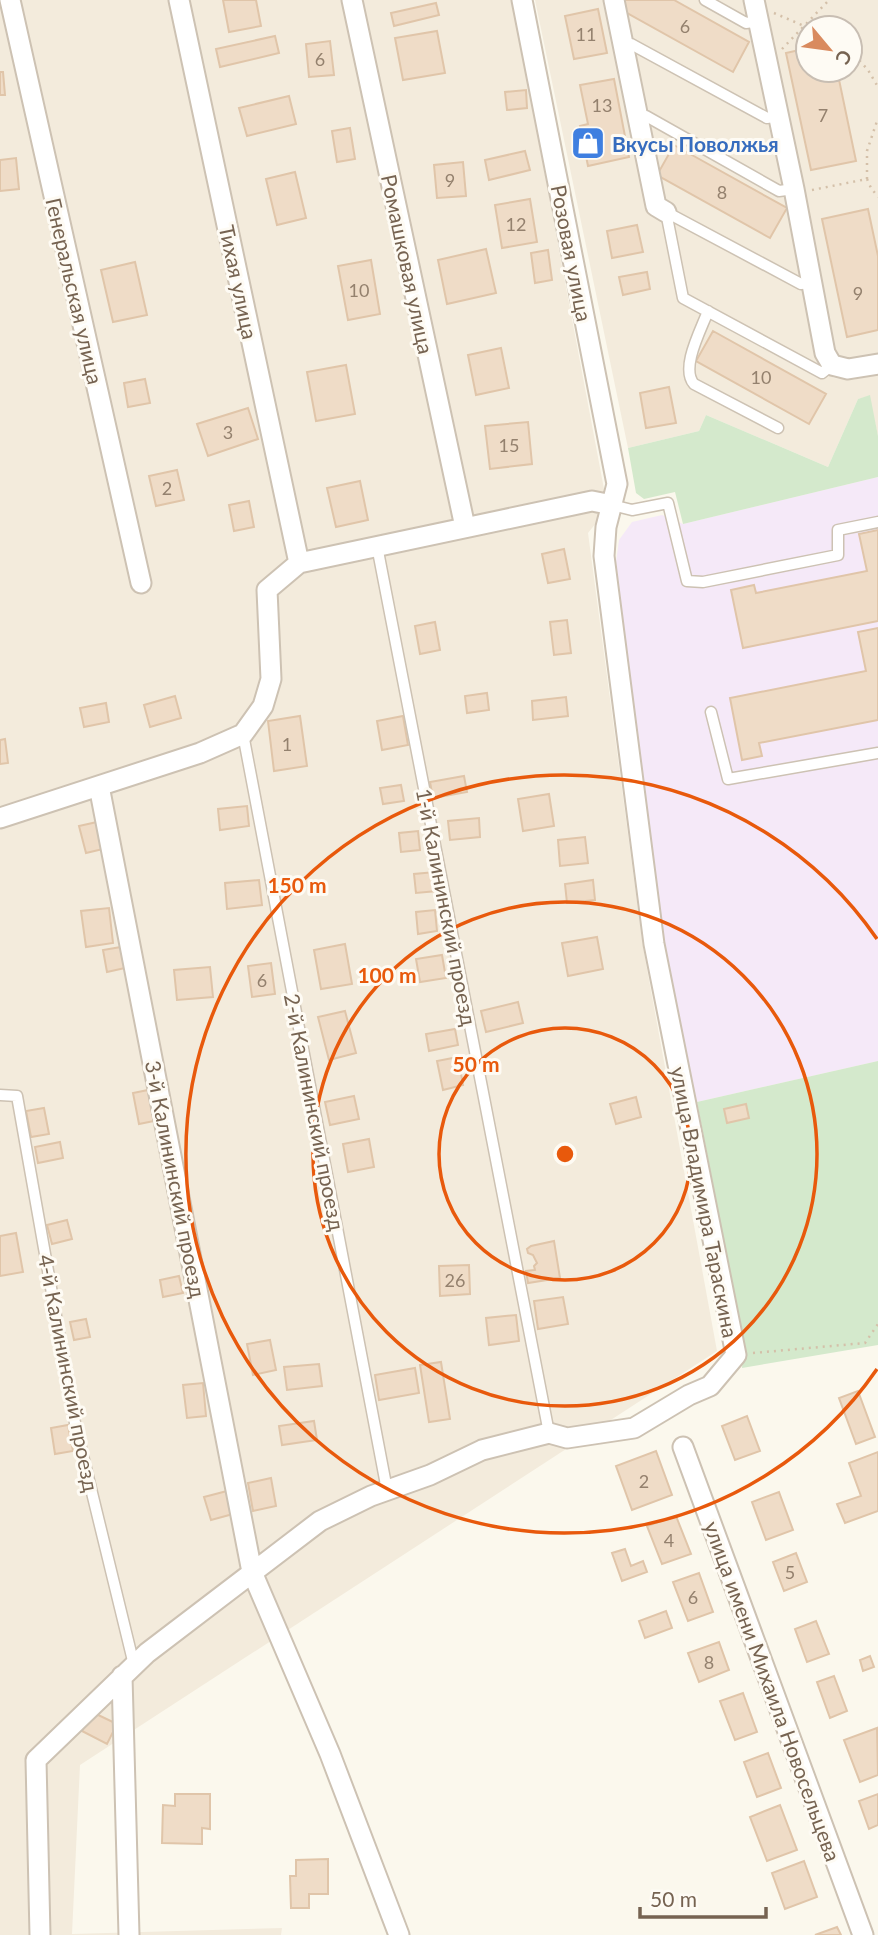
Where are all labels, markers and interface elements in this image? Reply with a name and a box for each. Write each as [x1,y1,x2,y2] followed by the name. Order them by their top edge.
[794,14,864,84] north arrow
[680,15,690,37] house number: 6
[576,23,596,45] house number: 11
[831,46,857,69] text: С
[315,48,325,70] house number: 6
[592,94,612,116] house number: 13
[818,104,828,126] house number: 7
[569,124,607,162] shop icon: Вкусы Поволжья
[612,131,779,156] place label: Вкусы Поволжья
[445,169,455,191] house number: 9
[377,172,439,356] street label: Ромашковая улица
[717,181,727,203] house number: 8
[546,182,598,324] street label: Розовая улица
[41,195,109,387] street label: Генеральская улица
[506,213,526,235] house number: 12
[215,223,263,341] street label: Тихая улица
[349,279,369,301] house number: 10
[853,282,863,304] house number: 9
[751,366,771,388] house number: 10
[223,421,233,443] house number: 3
[499,434,519,456] house number: 15
[162,477,172,499] house number: 2
[282,733,292,755] house number: 1
[412,786,482,1028] street label: 1-й Калининский проезд
[267,872,327,897] text: 150 m
[357,962,417,987] text: 100 m
[257,969,267,991] house number: 6
[280,991,350,1233] street label: 2-й Калининский проезд
[452,1051,500,1076] text: 50 m
[141,1058,211,1300] street label: 3-й Калининский проезд
[666,1064,744,1340] street label: улица Владимира Тараскина
[553,1142,577,1166] centre of rings
[34,1252,104,1494] street label: 4-й Калининский проезд
[445,1269,465,1291] house number: 26
[639,1470,649,1492] house number: 2
[700,1517,846,1865] street label: улица имени Михаила Новосельцева
[664,1529,674,1551] house number: 4
[785,1561,795,1583] house number: 5
[688,1586,698,1608] house number: 6
[704,1651,714,1673] house number: 8
[640,1876,766,1920] scale bar
[650,1886,697,1911] text: 50 m

